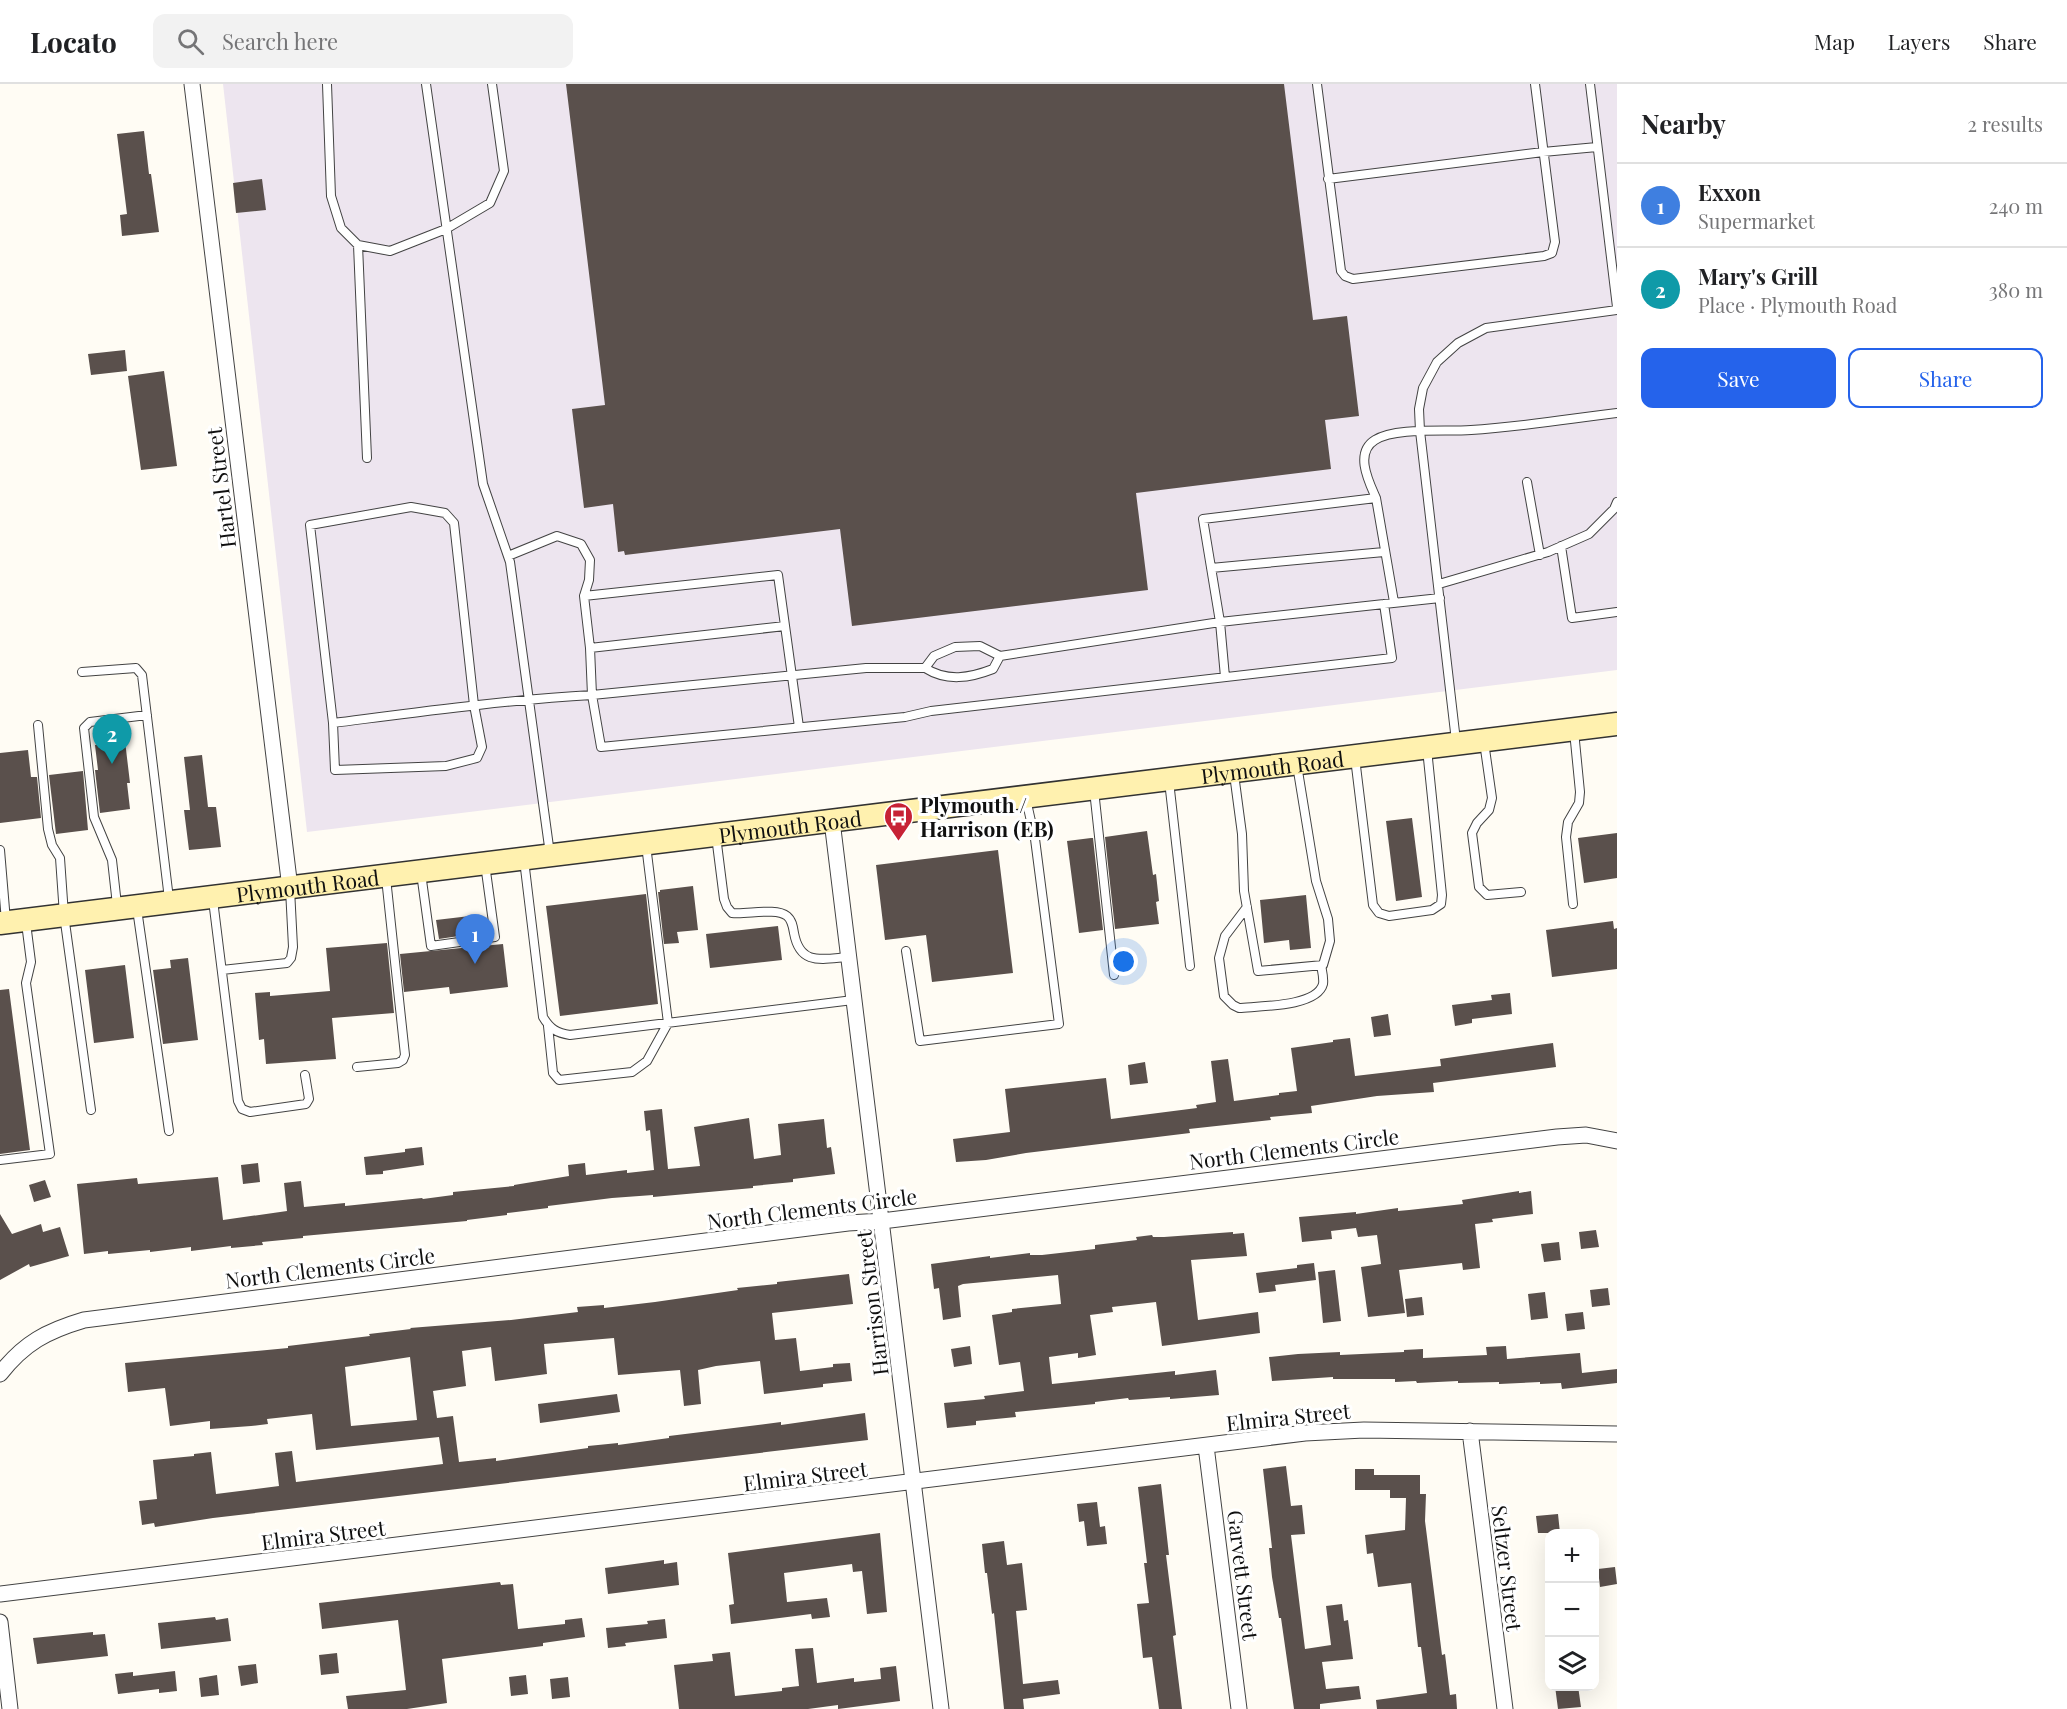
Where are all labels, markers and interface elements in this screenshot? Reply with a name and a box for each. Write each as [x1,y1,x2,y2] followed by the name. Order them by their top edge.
[153,14,573,68] search box
[30,23,117,60] text: Locato
[174,25,207,58] icon: search
[222,26,338,56] text: Search here
[1814,27,1855,55] text: Map
[1888,27,1950,55] text: Layers
[1983,27,2037,55] text: Share
[1641,106,1726,141] text: Nearby
[1968,110,2043,137] text: 2 results
[1698,177,1761,207] text: Exxon
[1657,192,1664,219] text: 1
[1989,192,2043,219] text: 240 m
[1698,207,1815,234] text: Supermarket
[1698,261,1818,291] text: Mary's Grill
[1655,276,1666,303] text: 2
[1989,276,2043,303] text: 380 m
[1698,291,1897,318] text: Place · Plymouth Road
[1641,348,1836,408] button: Save
[1848,348,2043,408] button: Share
[199,426,241,550] street label: Hartel Street
[92,714,132,764] pin: 2
[1199,744,1346,789] street label: Plymouth Road
[920,790,1054,842] place label: Plymouth / Harrison (EB)
[883,800,915,842] bus stop icon: Plymouth / Harrison (EB)
[717,803,863,848] street label: Plymouth Road
[235,862,381,908] street label: Plymouth Road
[456,914,494,964] pin: 1
[1109,947,1138,976] your location
[1187,1121,1401,1175] street label: North Clements Circle
[705,1181,919,1235] street label: North Clements Circle
[848,1228,894,1377] street label: Harrison Street
[223,1240,437,1294] street label: North Clements Circle
[1224,1395,1352,1436] street label: Elmira Street
[741,1453,869,1496] street label: Elmira Street
[1486,1503,1530,1633] street label: Seltzer Street
[1222,1509,1266,1642] street label: Garvett Street
[259,1512,387,1555] street label: Elmira Street
[1545,1529,1599,1691] map controls
[1545,1529,1599,1583] button: +
[1545,1583,1599,1637] button: −
[1545,1637,1599,1691] button: layers

